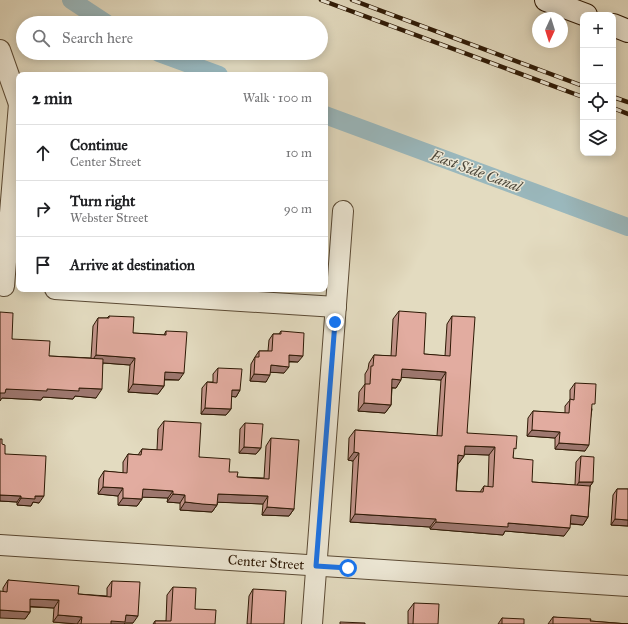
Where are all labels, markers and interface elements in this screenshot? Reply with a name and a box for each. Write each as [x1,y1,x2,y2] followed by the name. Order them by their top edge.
[532,12,568,48] north arrow
[580,12,616,156] map controls
[580,12,616,48] button: +
[16,16,328,60] search box
[30,27,52,49] icon: search
[62,29,133,47] text: Search here
[580,48,616,84] button: −
[580,84,616,120] button: locate
[32,88,72,109] text: 2 min
[243,90,312,106] text: Walk · 100 m
[580,120,616,156] button: layers
[70,136,128,154] text: Continue
[32,142,54,164] icon: ahead
[286,145,312,161] text: 10 m
[427,146,526,196] water label: East Side Canal
[70,154,141,170] text: Center Street
[70,192,135,210] text: Turn right
[32,198,54,220] icon: right
[284,201,312,217] text: 90 m
[70,210,148,226] text: Webster Street
[32,254,54,276] icon: arrive
[70,256,195,274] text: Arrive at destination
[326,313,344,331] route end
[227,551,305,574] street label: Center Street
[339,559,357,577] route start

